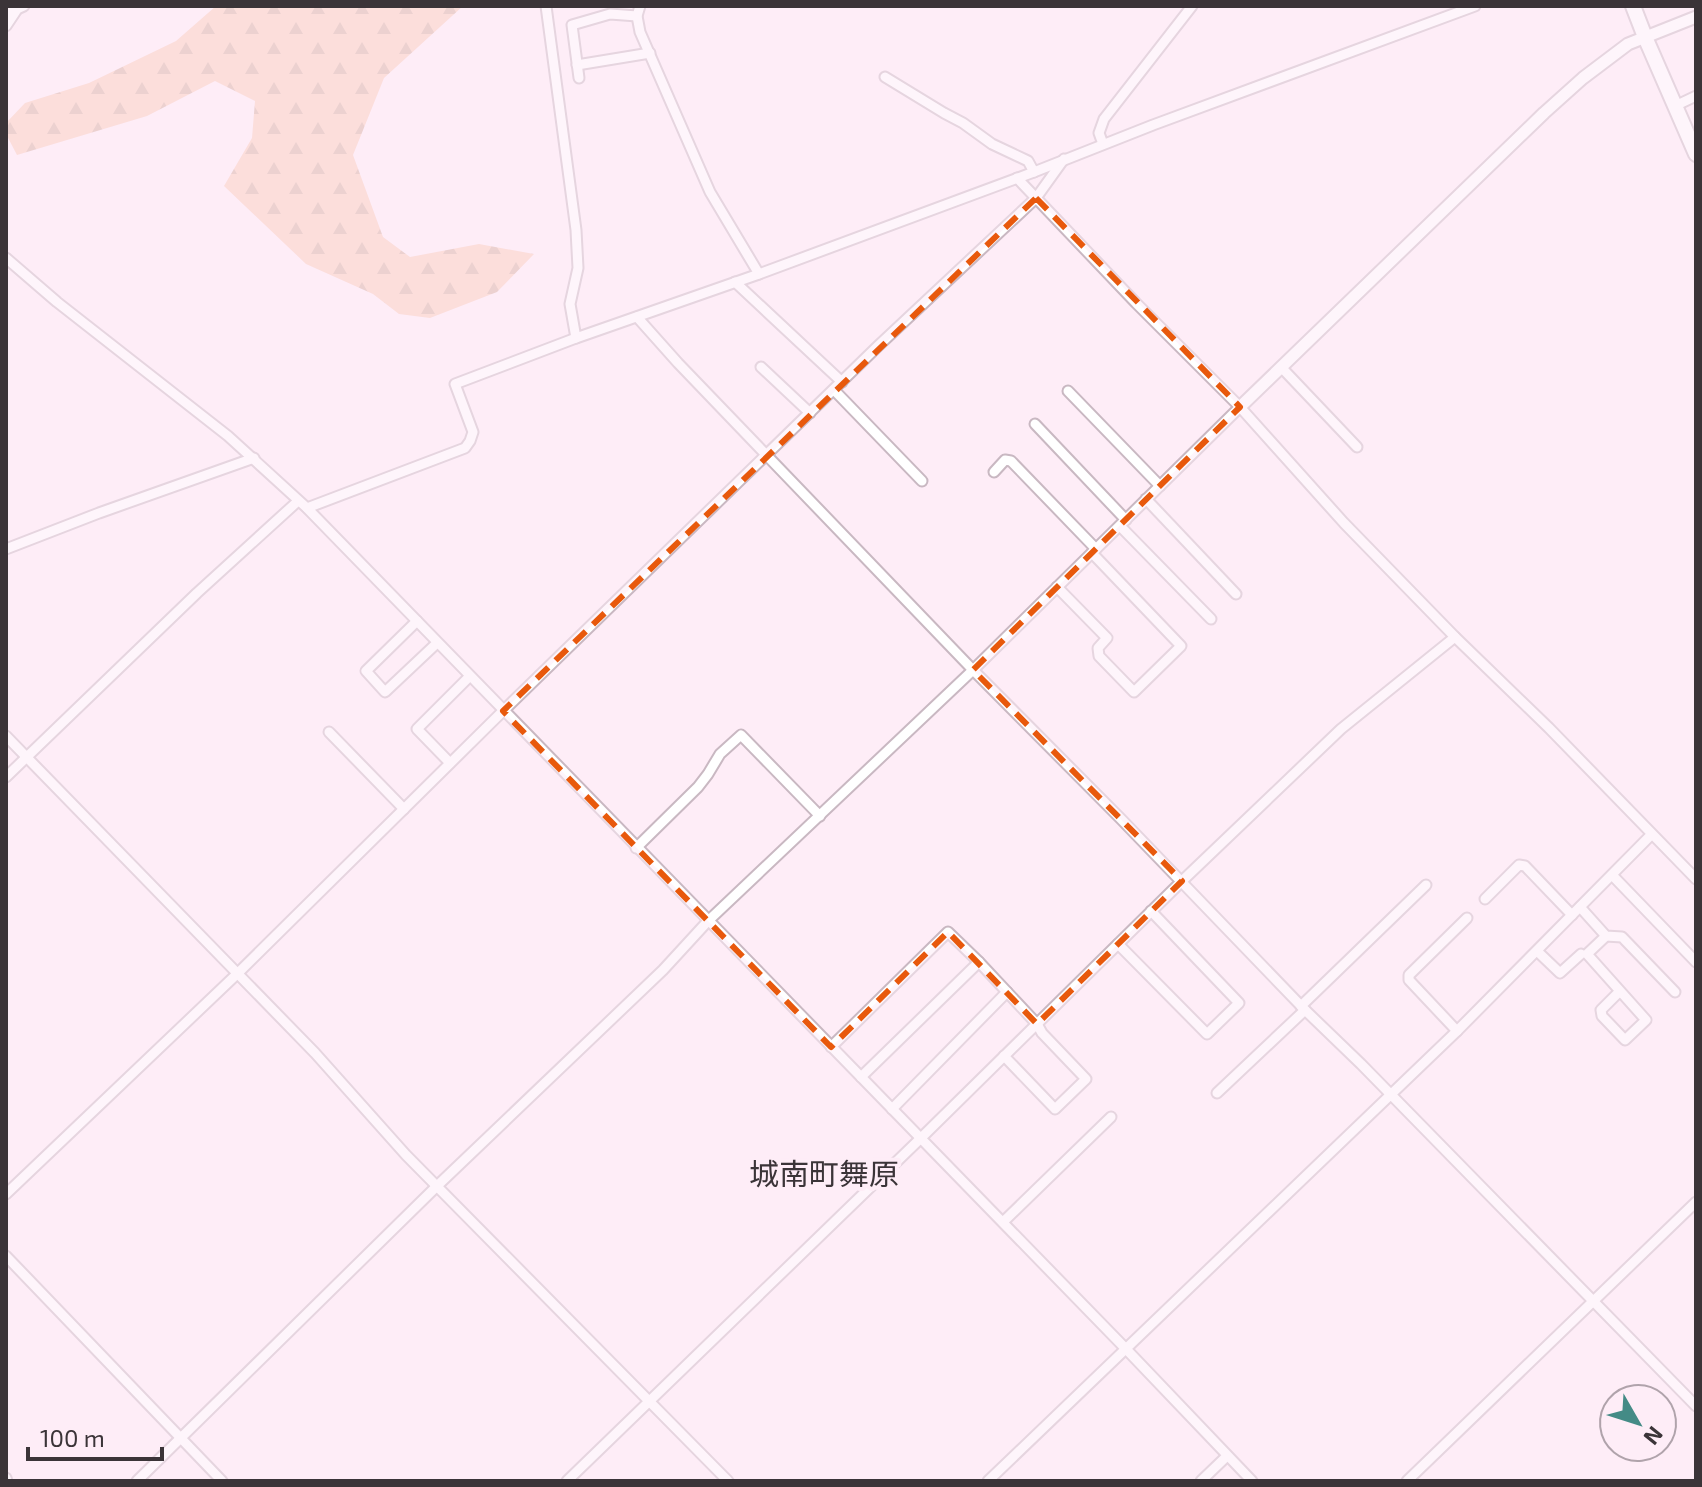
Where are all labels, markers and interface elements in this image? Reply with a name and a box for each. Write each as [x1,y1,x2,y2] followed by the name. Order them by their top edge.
[749,1155,899,1191] district label: 城南町舞原
[1598,1383,1678,1463] north arrow
[28,1411,162,1461] scale bar
[1639,1422,1669,1451] text: N
[40,1423,105,1452] text: 100 m

